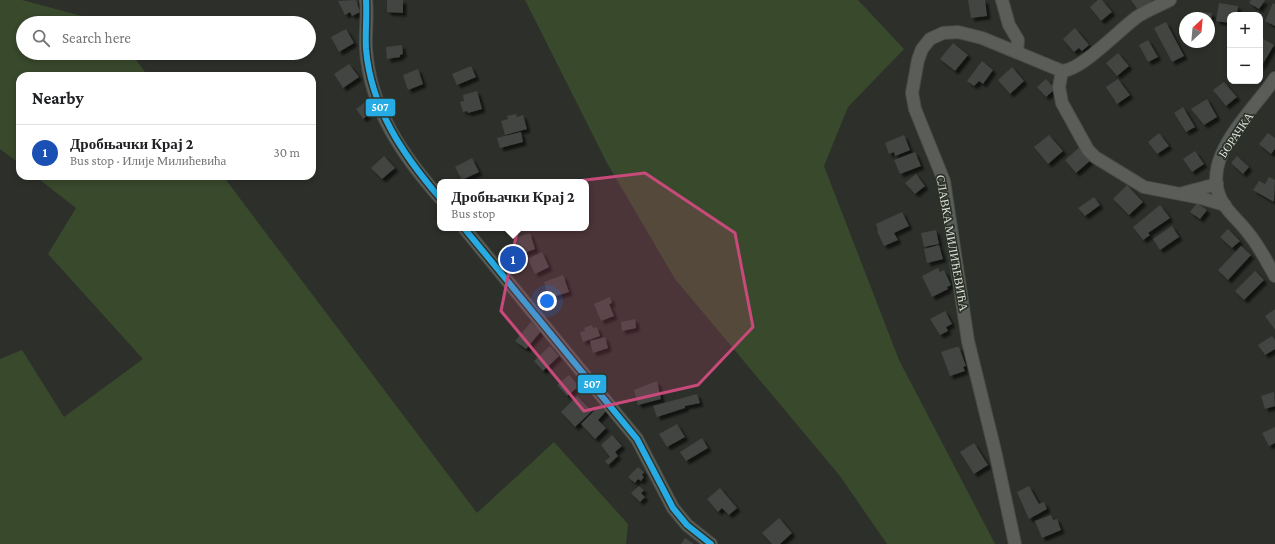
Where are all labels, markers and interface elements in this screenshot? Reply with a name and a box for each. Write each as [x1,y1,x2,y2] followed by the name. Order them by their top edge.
[1179,12,1215,48] north arrow
[1227,12,1263,84] map controls
[1227,12,1263,48] button: +
[16,16,316,60] search box
[30,27,52,49] icon: search
[62,30,131,46] text: Search here
[1227,48,1263,84] button: −
[32,89,84,108] text: Nearby
[365,98,396,117] line badge: 507
[371,101,389,113] text: 507
[1216,109,1257,160] street label: БОРАЧКА
[70,136,193,152] text: Дробњачки Крај 2
[43,145,47,160] text: 1
[274,145,300,160] text: 30 m
[70,153,226,168] text: Bus stop · Илије Милићевића
[933,174,971,313] street label: СЛАВКА МИЛИЋЕВИЋА
[437,179,589,231] popup
[451,189,575,205] text: Дробњачки Крај 2
[451,206,495,221] text: Bus stop
[500,244,526,274] pin: 1
[537,291,557,311] your location
[577,374,607,394] line badge: 507
[583,378,601,390] text: 507

